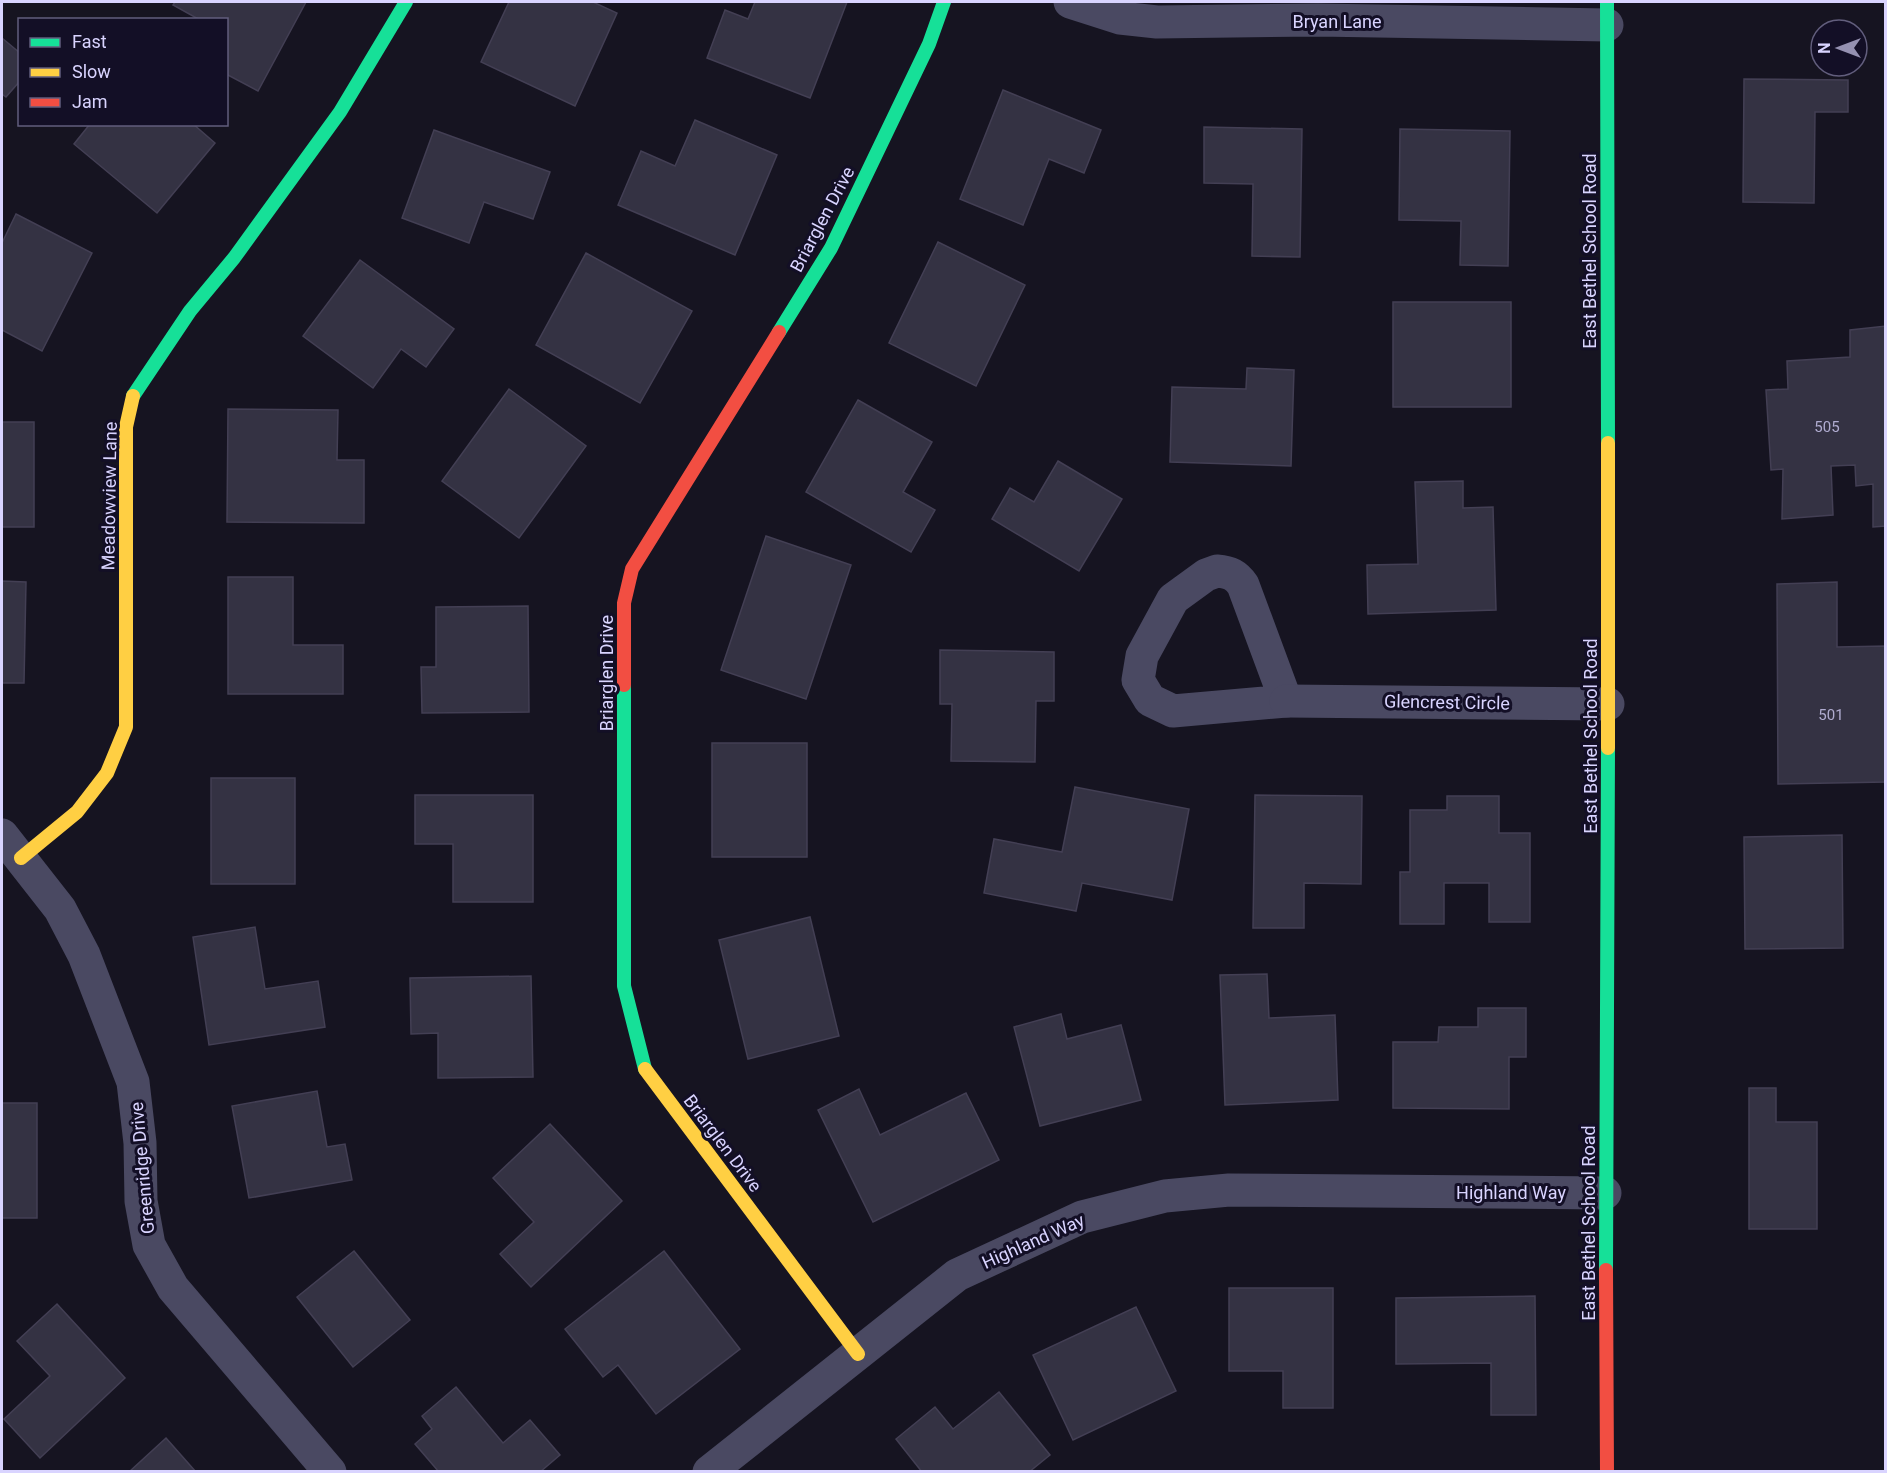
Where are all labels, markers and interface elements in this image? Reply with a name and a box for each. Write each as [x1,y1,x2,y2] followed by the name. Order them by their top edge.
[1292,11,1382,32] street label: Bryan Lane
[18,18,228,126] legend
[1809,18,1869,78] north arrow
[72,31,107,52] text: Fast
[1815,42,1834,54] text: N
[72,61,111,82] text: Slow
[72,91,108,112] text: Jam
[1579,153,1600,349] street label: East Bethel School Road
[785,163,859,275] street label: Briarglen Drive
[1814,418,1840,436] house number: 505
[97,422,121,570] street label: Meadowview Lane
[596,615,617,731] street label: Briarglen Drive
[1580,638,1601,834] street label: East Bethel School Road
[1384,690,1510,714] street label: Glencrest Circle
[1818,706,1844,724] house number: 501
[680,1090,766,1196] street label: Briarglen Drive
[126,1101,158,1235] street label: Greenridge Drive
[1578,1125,1599,1321] street label: East Bethel School Road
[1456,1182,1566,1203] street label: Highland Way
[979,1209,1088,1273] street label: Highland Way

